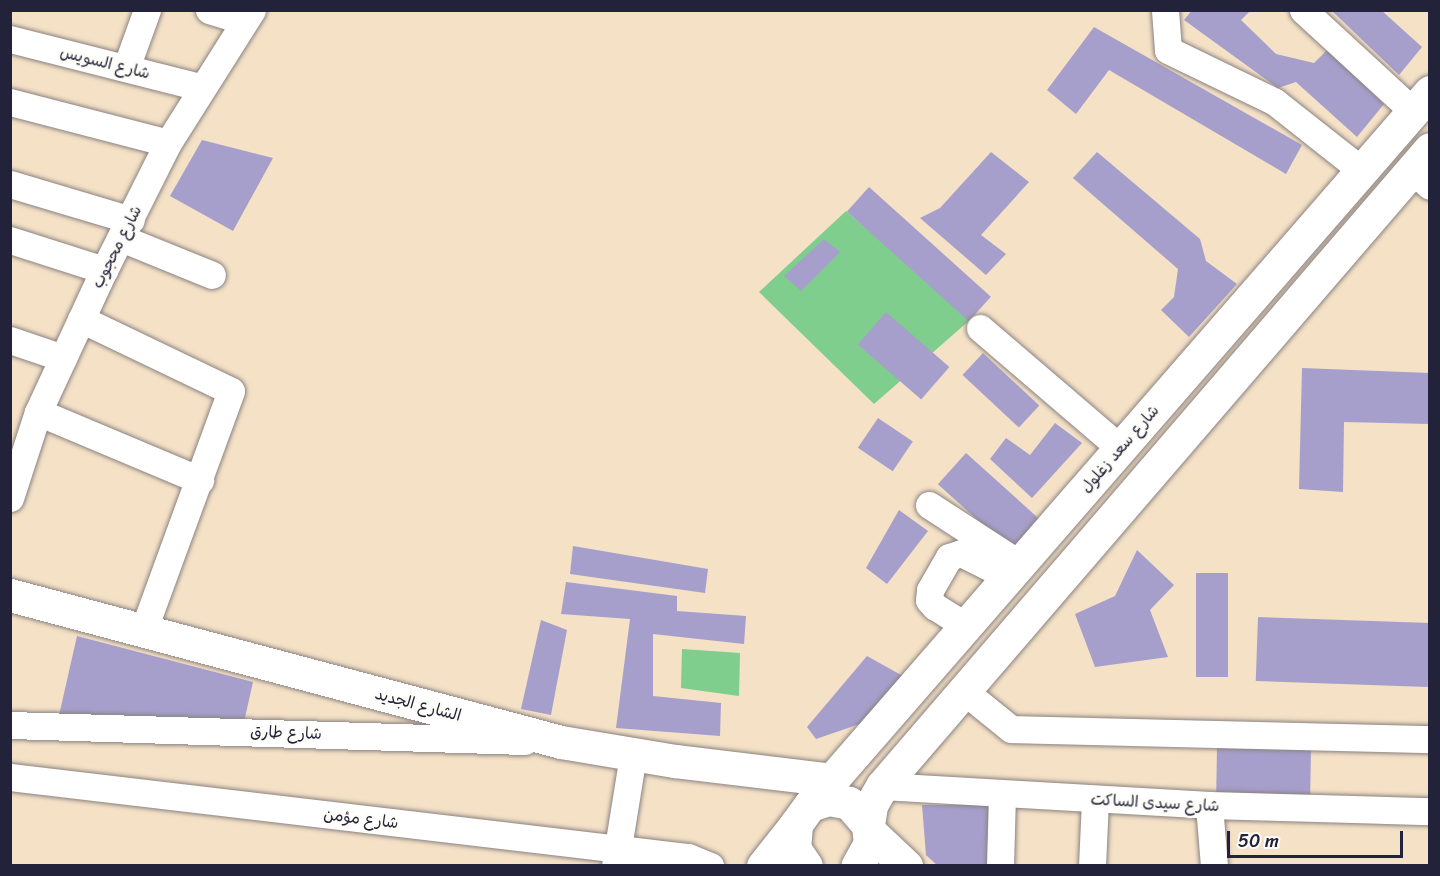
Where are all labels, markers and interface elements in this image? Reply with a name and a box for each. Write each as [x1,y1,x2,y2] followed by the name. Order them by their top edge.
[58,43,152,83] street label: شارع السويس
[88,202,146,292] street label: شارع محجوب
[1077,401,1163,497] street label: شارع سعد زغلول
[373,684,463,726] street label: الشارع الجديد
[250,722,322,744] street label: شارع طارق
[1090,790,1220,816] street label: شارع سيدى الساكت
[322,805,400,833] street label: شارع مؤمن
[1230,819,1406,857] scale bar
[1238,825,1279,857] text: 50 m

